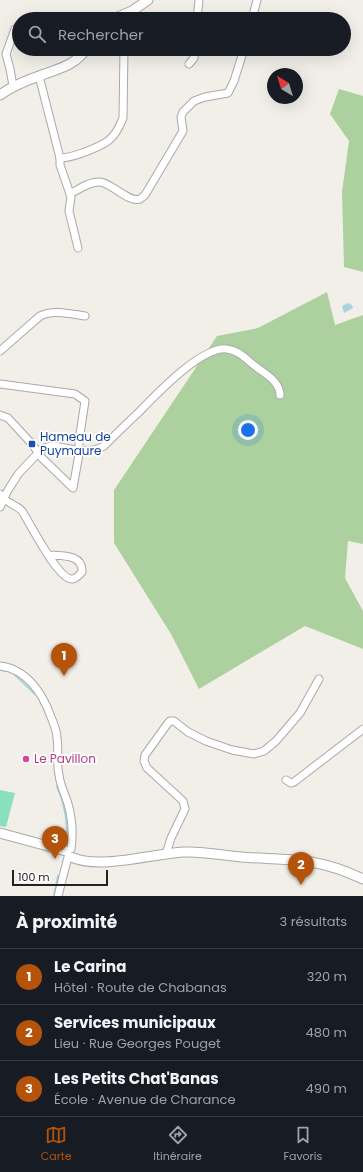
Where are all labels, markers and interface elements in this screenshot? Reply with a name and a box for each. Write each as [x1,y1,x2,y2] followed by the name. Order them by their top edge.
[12,12,351,56] search box
[26,23,48,45] icon: search
[58,24,144,45] text: Rechercher
[267,68,303,104] north arrow
[238,420,258,440] your location
[40,428,111,459] place label: Hameau de Puymaure
[27,439,37,449] marker: Hameau de Puymaure
[51,643,77,676] pin: 1
[34,750,96,767] place label: Le Pavillon
[21,754,31,764] marker: Le Pavillon
[42,826,68,859] pin: 3
[288,852,314,885] pin: 2
[12,868,108,887] scale bar
[18,869,50,885] text: 100 m
[16,910,117,934] text: À proximité
[280,912,347,931] text: 3 résultats
[54,956,126,977] text: Le Carina
[27,967,31,986] text: 1
[307,967,347,986] text: 320 m
[54,978,227,997] text: Hôtel · Route de Chabanas
[54,1012,216,1033] text: Services municipaux
[25,1023,33,1042] text: 2
[306,1023,347,1042] text: 480 m
[54,1034,221,1053] text: Lieu · Rue Georges Pouget
[54,1068,219,1089] text: Les Petits Chat'Banas
[25,1079,33,1098] text: 3
[306,1079,347,1098] text: 490 m
[54,1090,236,1109] text: École · Avenue de Charance
[41,1124,72,1165] tab: Carte
[153,1124,202,1165] tab: Itinéraire
[283,1124,322,1165] tab: Favoris

